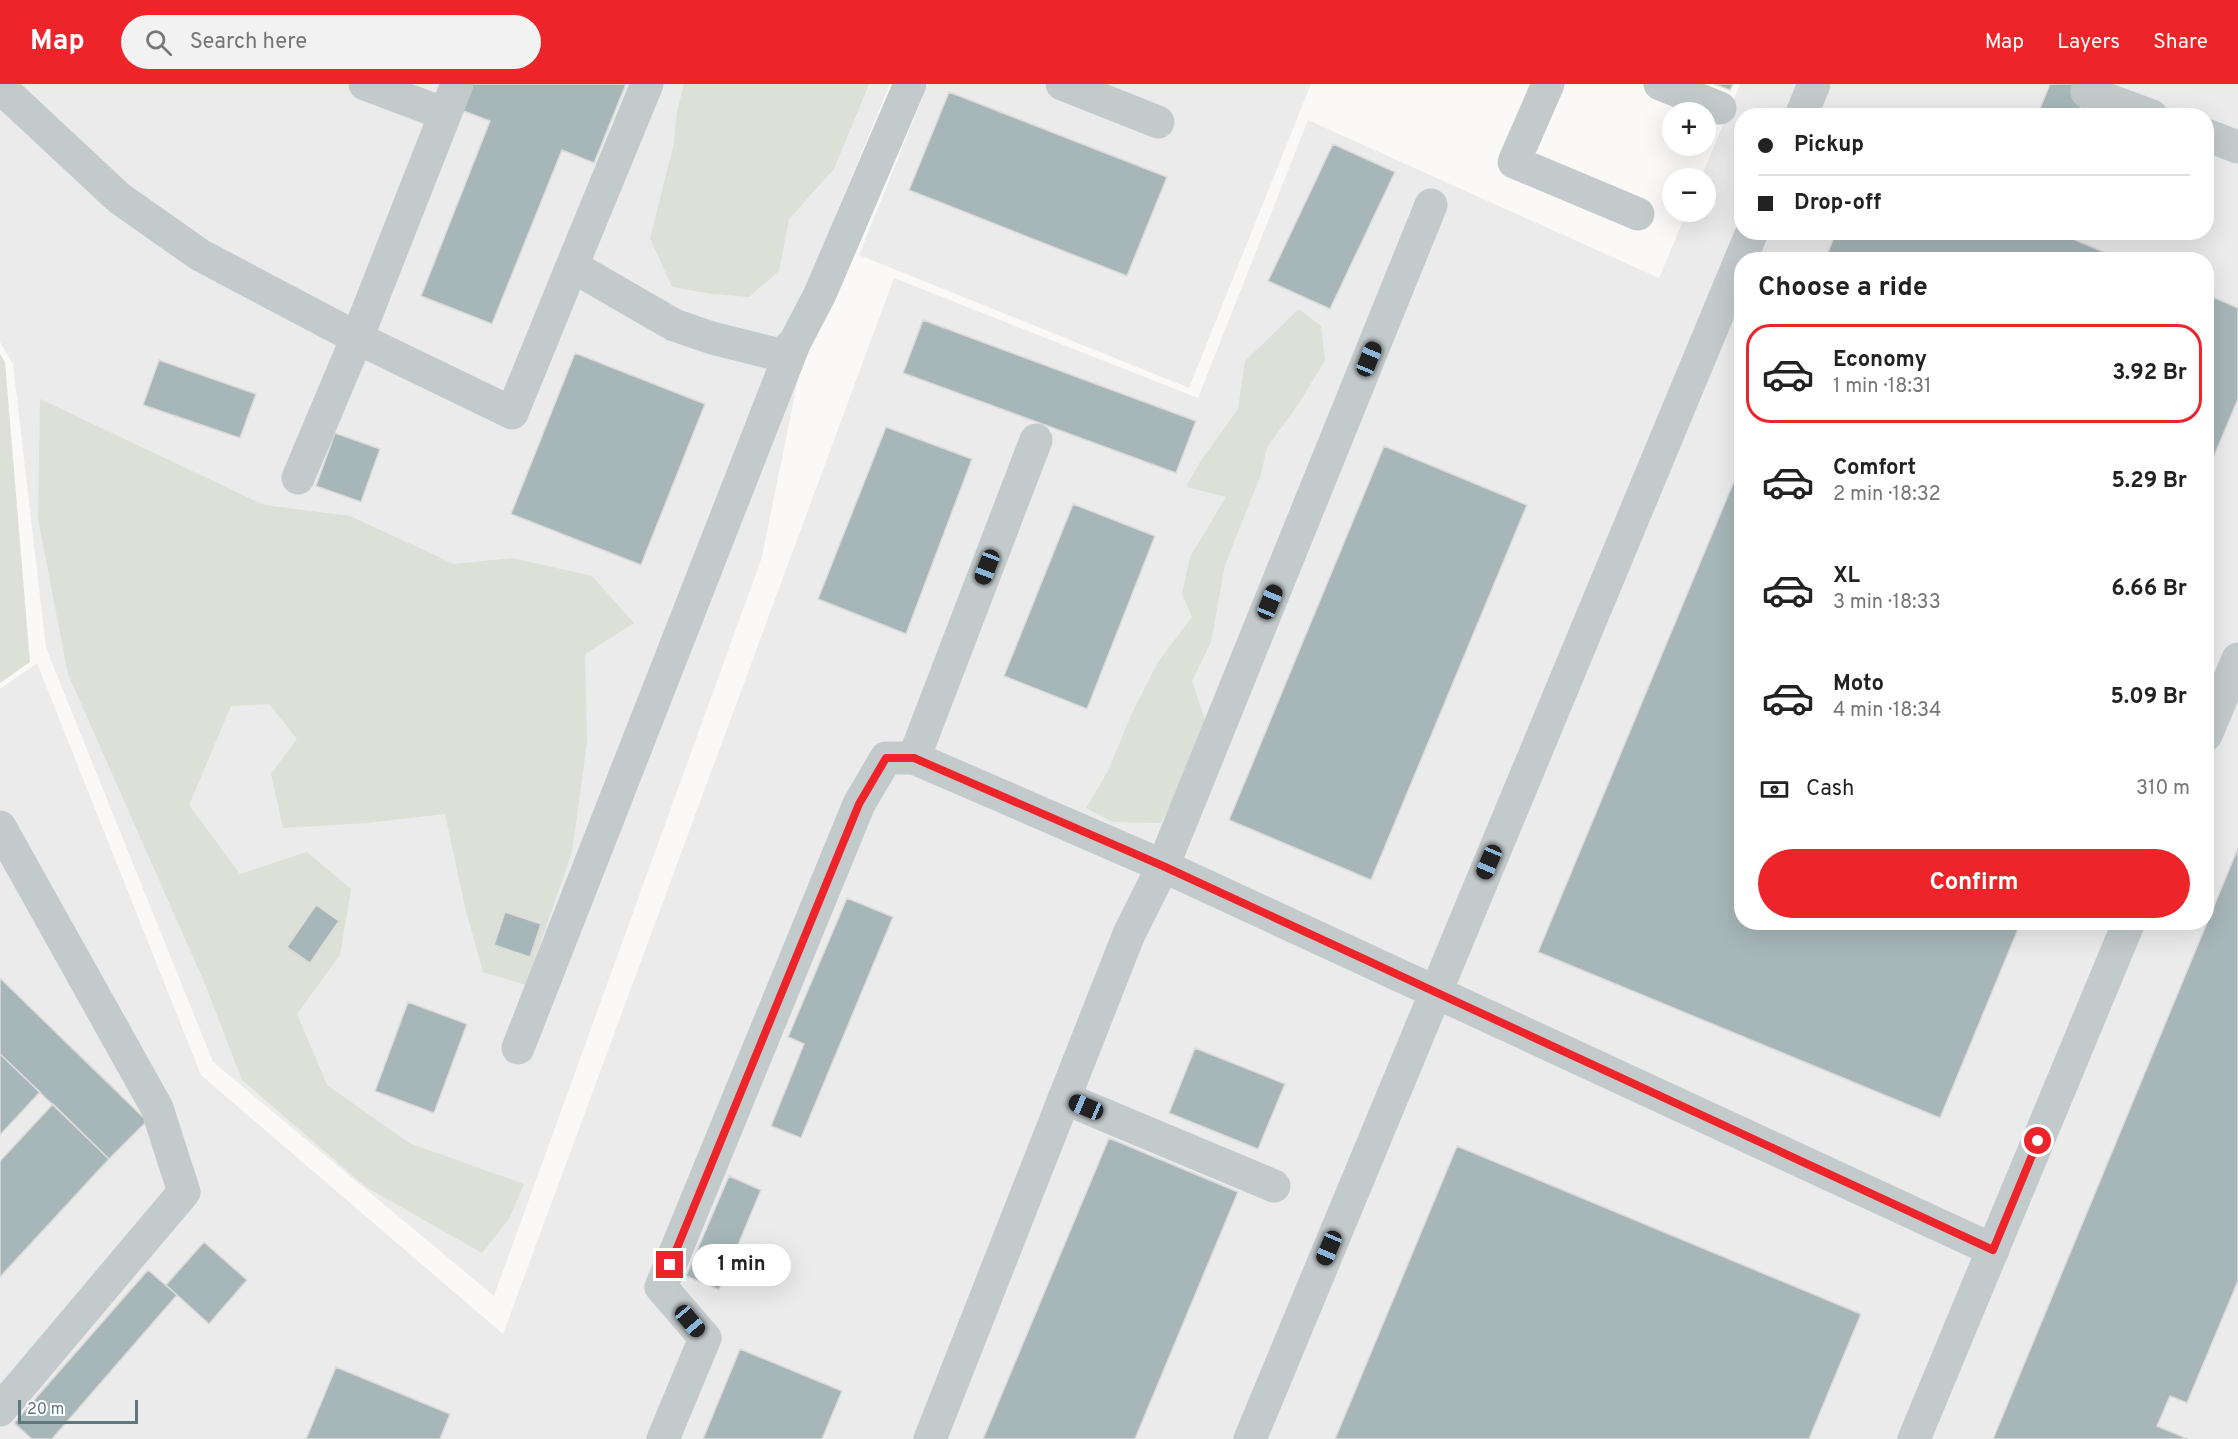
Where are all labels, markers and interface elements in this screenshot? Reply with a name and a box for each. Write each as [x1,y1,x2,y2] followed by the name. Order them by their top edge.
[121,15,541,69] search box
[30,24,85,60] text: Map
[142,26,175,59] icon: search
[190,29,307,56] text: Search here
[1985,29,2024,56] text: Map
[2057,29,2120,56] text: Layers
[2153,29,2208,56] text: Share
[1662,102,1716,222] map controls
[1662,102,1716,156] button: +
[1794,132,1864,159] text: Pickup
[1662,168,1716,222] button: −
[1794,190,1881,217] text: Drop-off
[1758,271,1928,305] text: Choose a ride
[1354,339,1384,379] car
[1761,347,1815,401] icon: car
[1833,347,1927,374] text: Economy
[2112,360,2187,387] text: 3.92 Br
[1833,374,1931,400] text: 1 min · 18:31
[1761,455,1815,509] icon: car
[1833,455,1916,482] text: Comfort
[2111,468,2187,495] text: 5.29 Br
[1833,482,1941,508] text: 2 min · 18:32
[972,547,1002,587] car
[1761,563,1815,617] icon: car
[1833,563,1860,590] text: XL
[2111,576,2187,603] text: 6.66 Br
[1255,582,1285,622] car
[1833,590,1941,616] text: 3 min · 18:33
[1761,671,1815,725] icon: car
[1833,671,1884,698] text: Moto
[2110,684,2187,711] text: 5.09 Br
[1833,698,1941,724] text: 4 min · 18:34
[1758,773,1791,806] icon: cash
[1806,776,1855,803] text: Cash
[2136,776,2190,802] text: 310 m
[1474,842,1504,882] car
[1758,849,2190,918] button: Confirm
[1066,1092,1106,1122] car
[2024,1127,2051,1154] route start
[1314,1228,1344,1268] car
[691,1244,790,1286] callout: 1 min
[656,1251,683,1278] route end
[717,1252,766,1278] text: 1 min
[672,1301,708,1341] car
[18,1397,138,1424] scale bar
[27,1400,64,1420] text: 20 m

